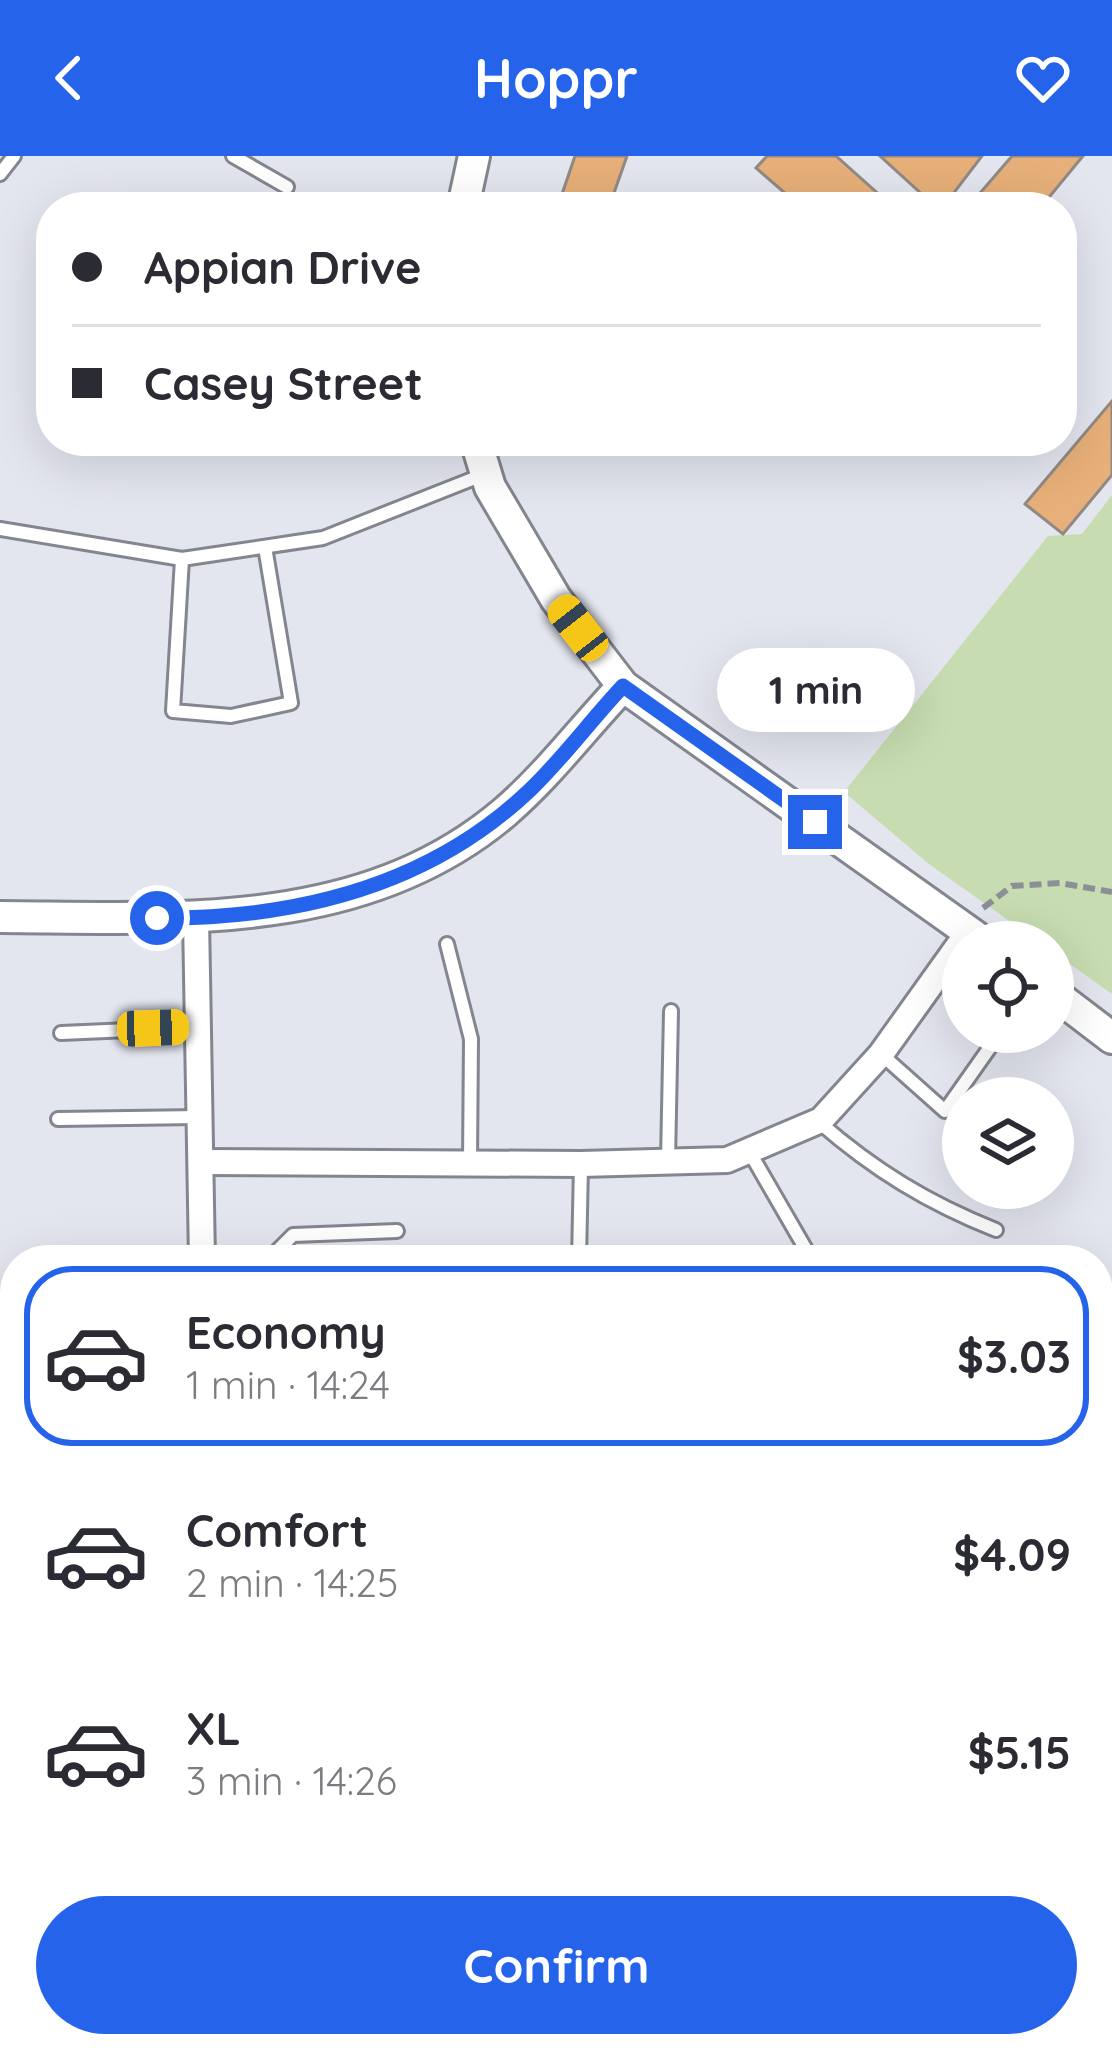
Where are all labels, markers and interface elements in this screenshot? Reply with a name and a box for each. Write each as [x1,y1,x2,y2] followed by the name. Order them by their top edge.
[474,44,638,112] text: Hoppr
[36,45,102,111] icon: back
[1010,45,1076,111] icon: heart
[144,239,422,295] text: Appian Drive
[144,355,423,411] text: Casey Street
[542,589,614,667] car
[716,648,914,732] callout: 1 min
[769,665,863,714] text: 1 min
[788,795,842,849] route end
[130,891,184,945] route start
[942,921,1074,1209] map controls
[942,921,1074,1053] button: locate
[116,1009,190,1047] car
[942,1077,1074,1209] button: layers
[42,1302,150,1410] icon: car
[186,1304,386,1360] text: Economy
[957,1328,1071,1384] text: $3.03
[186,1360,390,1409] text: 1 min · 14:24
[42,1500,150,1608] icon: car
[186,1502,368,1558] text: Comfort
[953,1526,1071,1582] text: $4.09
[186,1558,398,1607] text: 2 min · 14:25
[42,1698,150,1806] icon: car
[186,1700,241,1756] text: XL
[968,1724,1071,1780] text: $5.15
[186,1756,397,1805] text: 3 min · 14:26
[36,1896,1077,2034] button: Confirm

